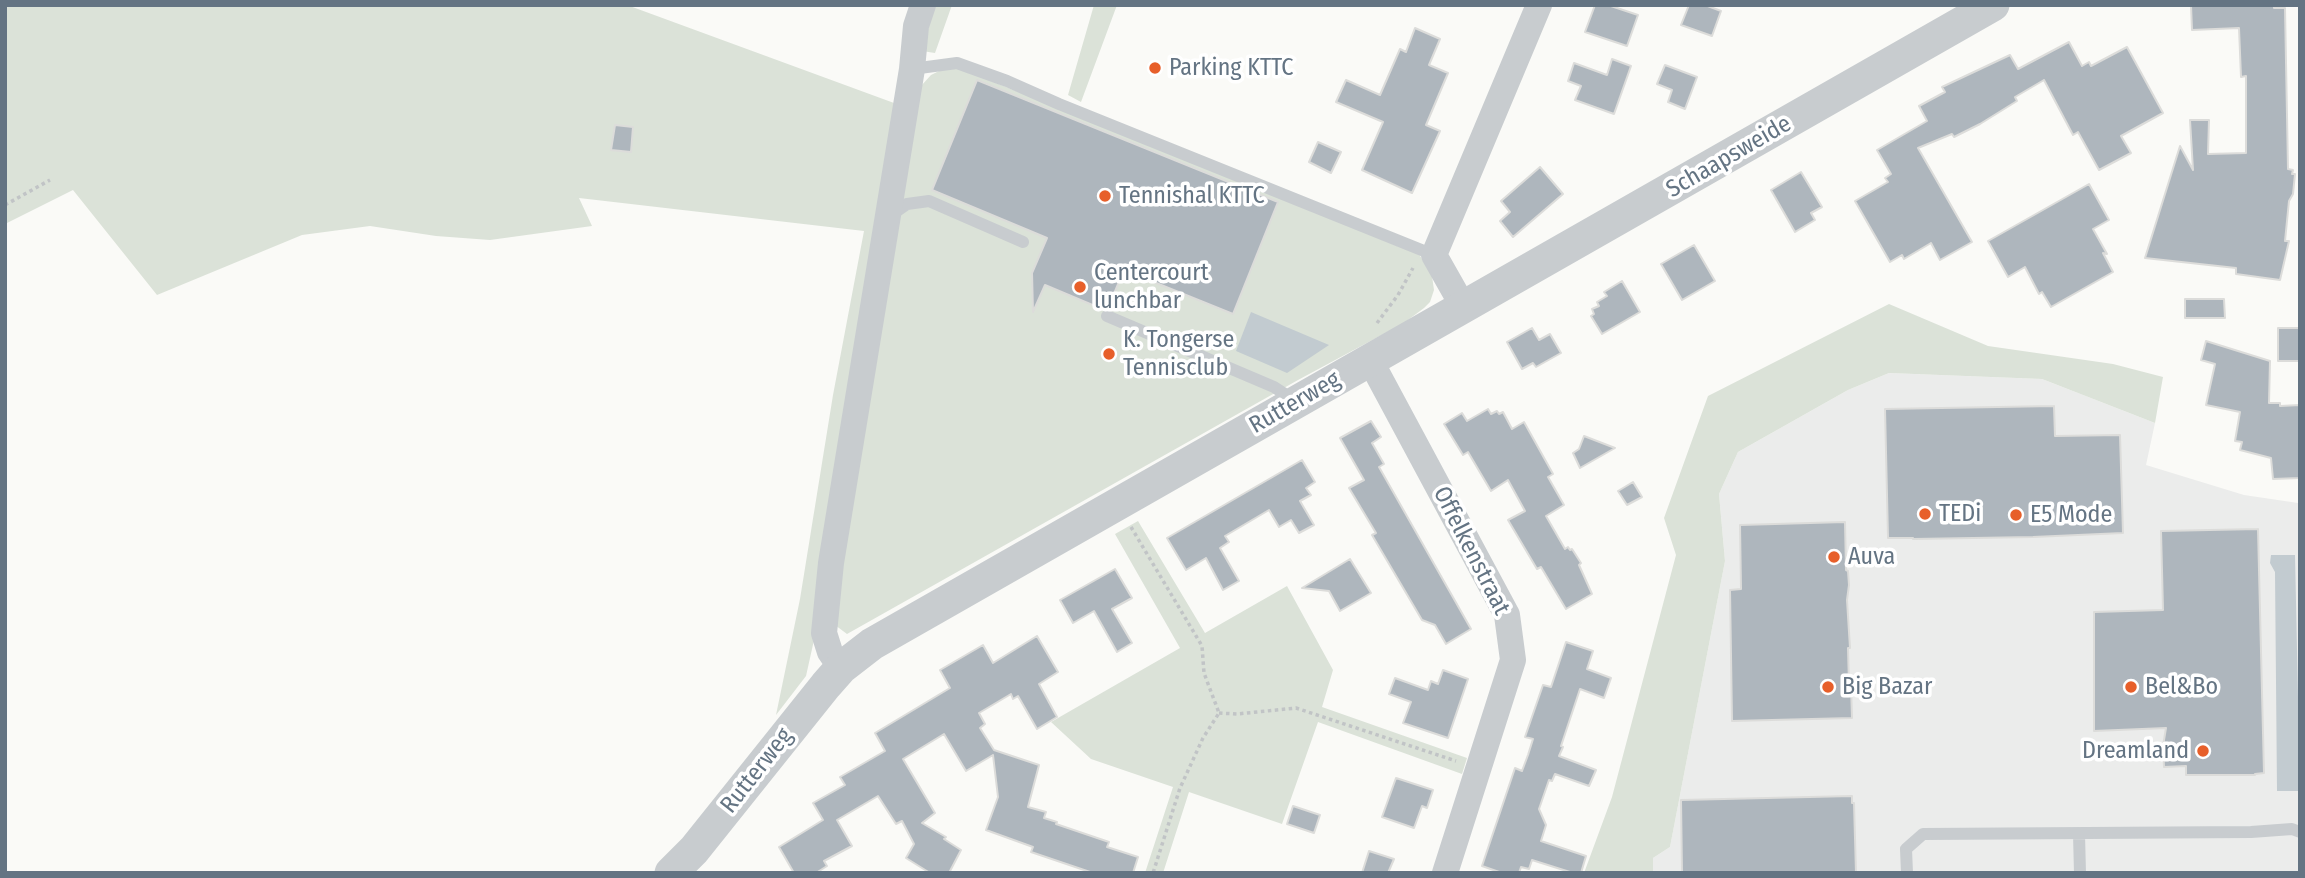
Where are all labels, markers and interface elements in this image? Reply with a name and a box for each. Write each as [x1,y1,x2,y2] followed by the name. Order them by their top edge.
[1169,54,1294,82] place label: Parking KTTC
[1147,60,1163,76] marker: Parking KTTC
[1661,110,1797,204] street label: Schaapsweide
[1119,182,1265,210] place label: Tennishal KTTC
[1097,188,1113,204] marker: Tennishal KTTC
[1094,259,1208,315] place label: Centercourt lunchbar
[1072,279,1088,295] marker: Centercourt lunchbar
[1123,326,1234,382] place label: K. Tongerse Tennisclub
[1101,346,1117,362] marker: K. Tongerse Tennisclub
[1244,366,1346,440] street label: Rutterweg
[1426,482,1516,620] street label: Offelkenstraat
[1939,500,1981,528] place label: TEDi
[2030,501,2112,529] place label: E5 Mode
[1917,506,1933,522] marker: TEDi
[2008,507,2024,523] marker: E5 Mode
[1848,543,1895,571] place label: Auva
[1826,549,1842,565] marker: Auva
[1842,673,1932,701] place label: Big Bazar
[2145,673,2218,701] place label: Bel&Bo
[1820,679,1836,695] marker: Big Bazar
[2123,679,2139,695] marker: Bel&Bo
[715,723,799,819] street label: Rutterweg
[2082,737,2189,765] place label: Dreamland
[2195,743,2211,759] marker: Dreamland

